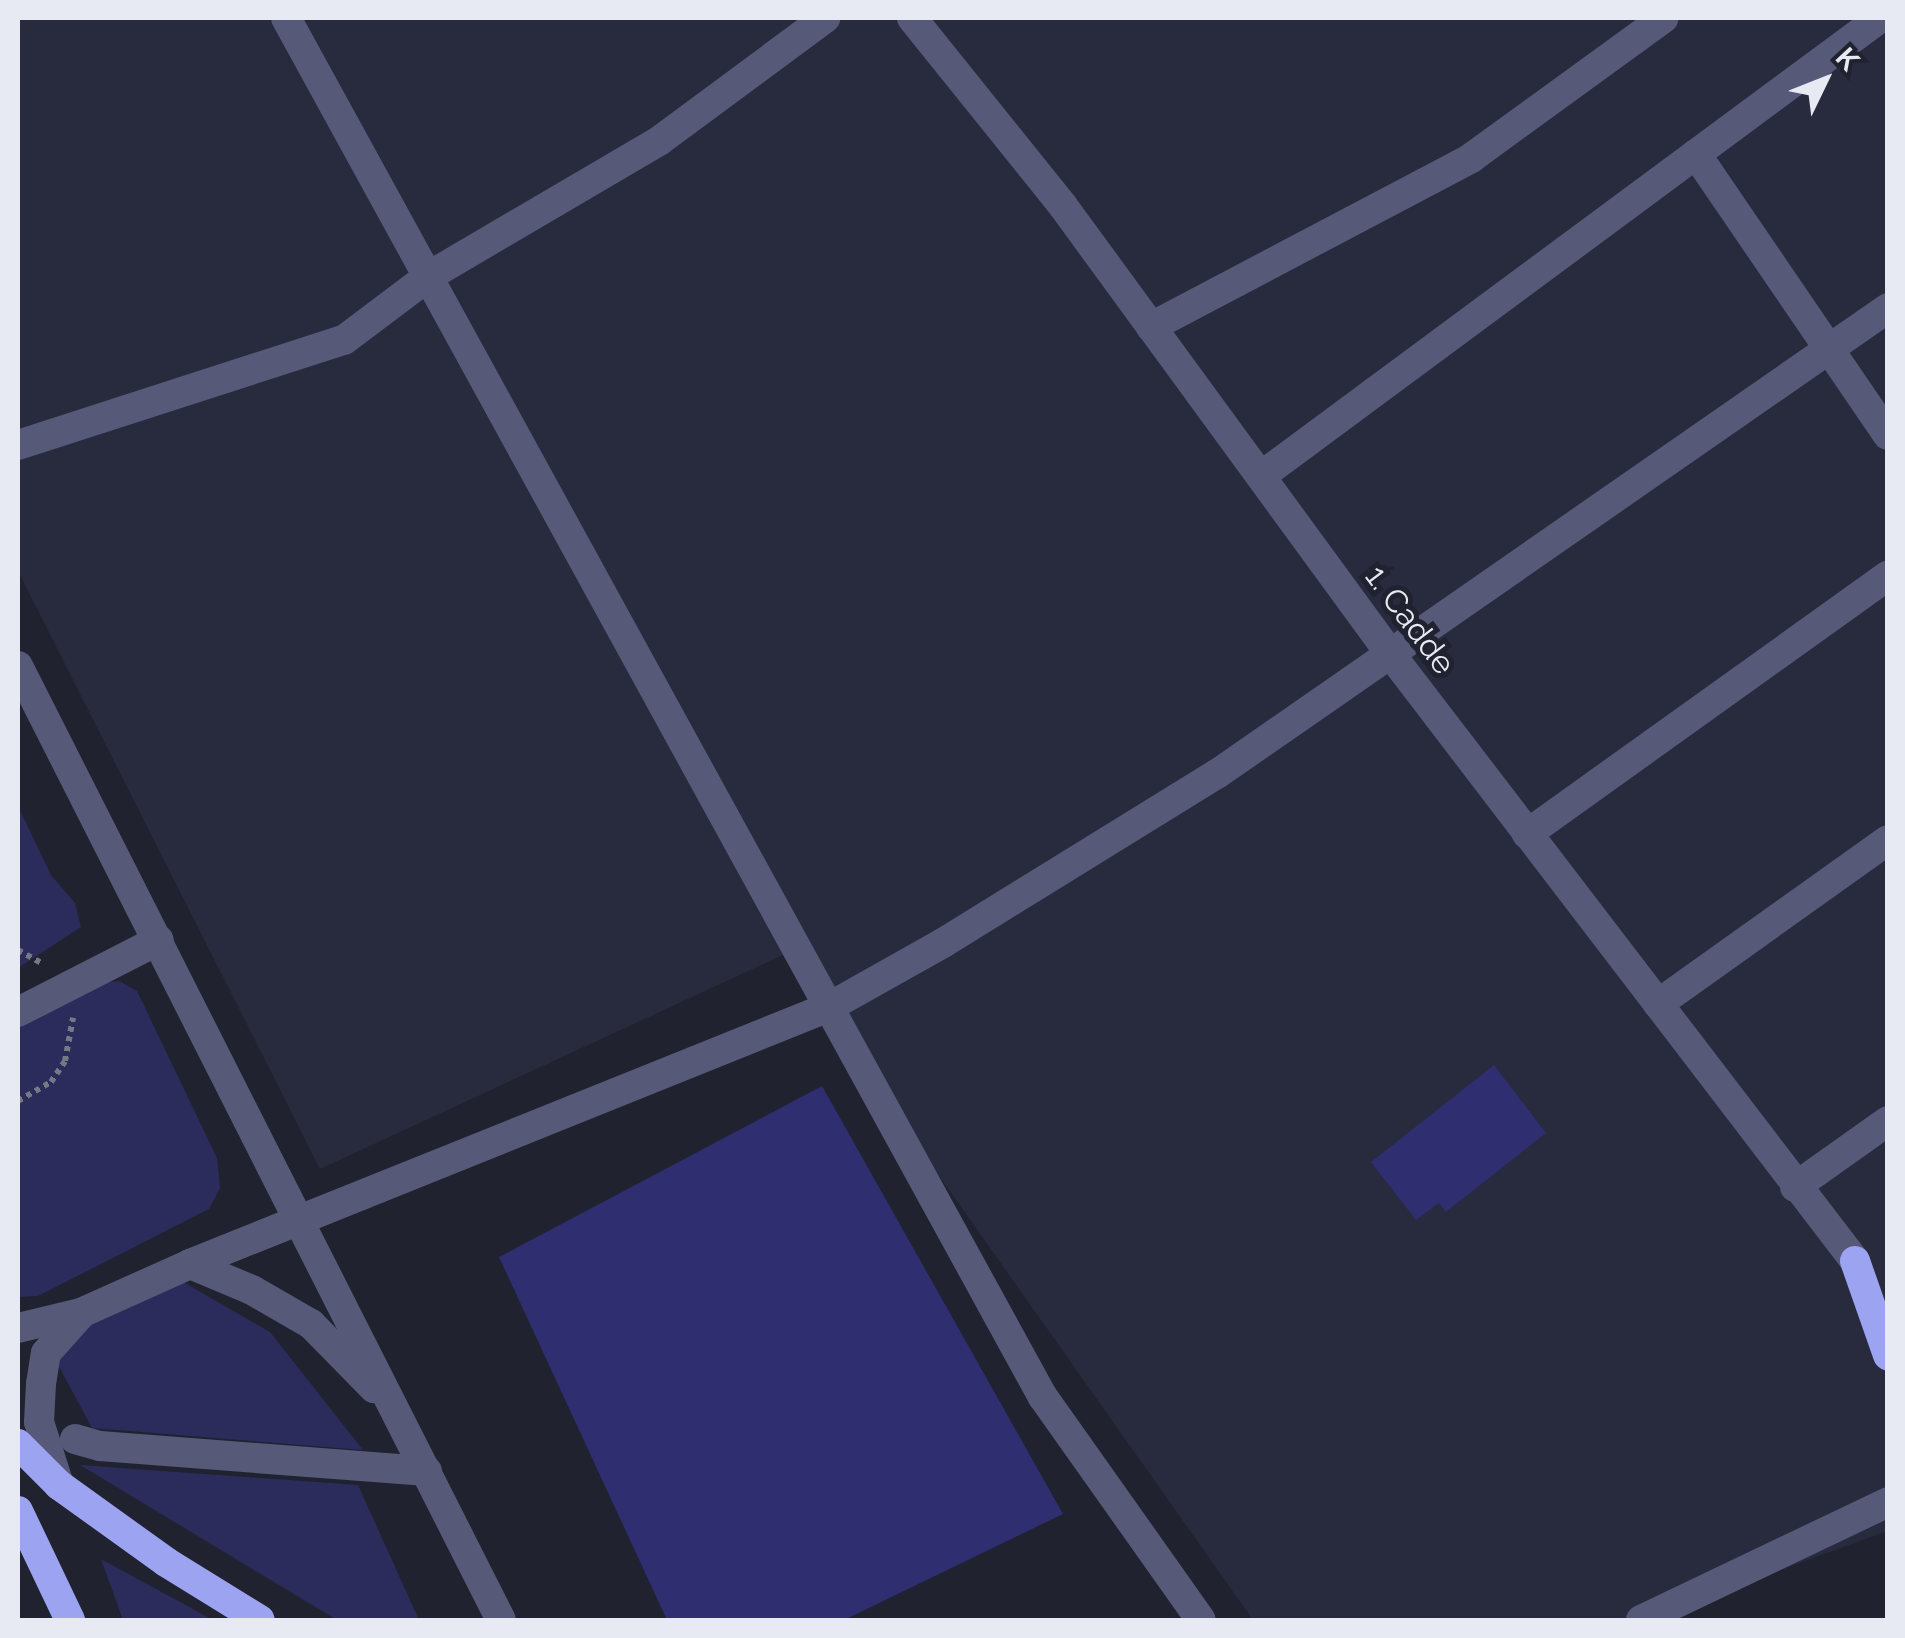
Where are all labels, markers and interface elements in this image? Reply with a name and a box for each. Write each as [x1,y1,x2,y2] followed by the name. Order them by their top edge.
[1775,30,1875,130] north arrow
[1829,41,1866,77] text: K
[1357,558,1463,682] street label: 1. Cadde

